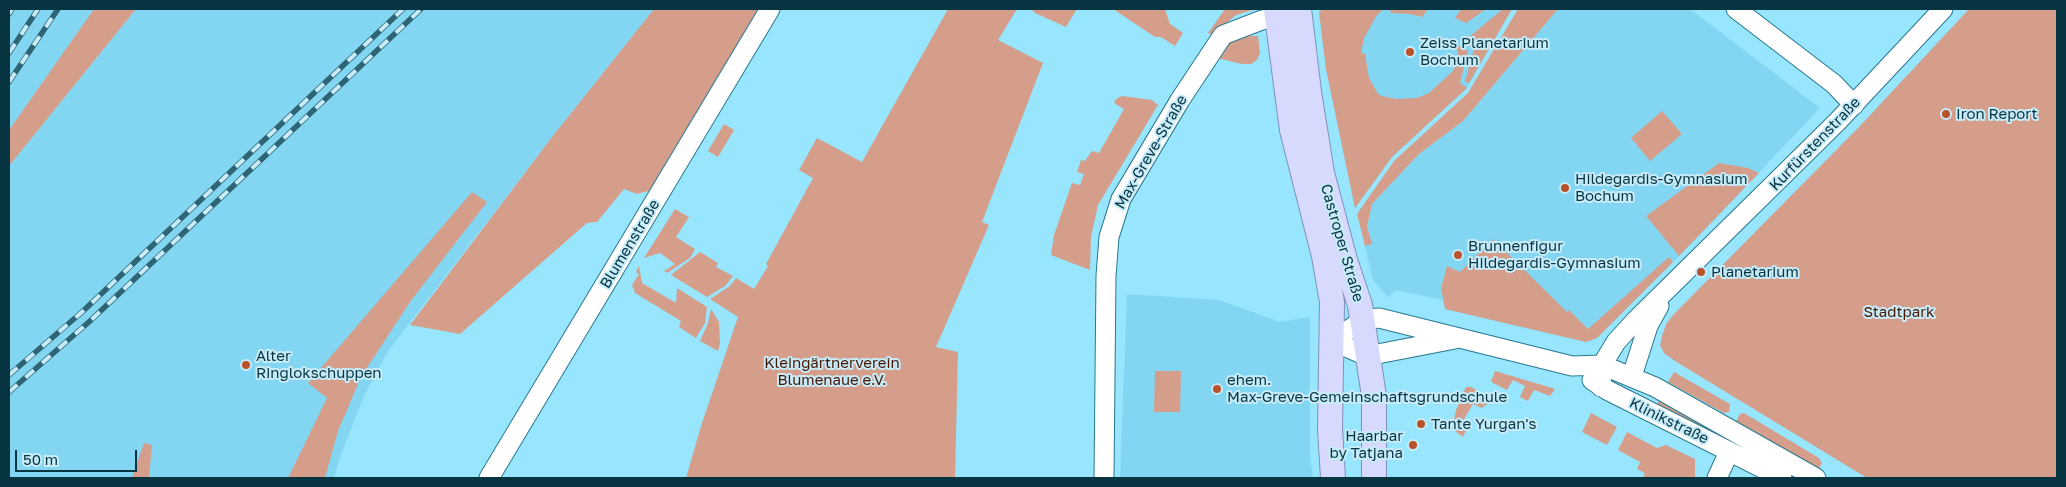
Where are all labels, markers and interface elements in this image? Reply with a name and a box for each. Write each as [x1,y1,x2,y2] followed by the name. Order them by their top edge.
[1420,34,1549,69] place label: Zeiss Planetarium Bochum
[1404,46,1416,58] marker: Zeiss Planetarium Bochum
[1111,92,1191,212] street label: Max-Greve-Straße
[1766,93,1864,195] street label: Kurfürstenstraße
[1956,105,2038,123] place label: Iron Report
[1940,108,1952,120] marker: Iron Report
[1575,170,1748,205] place label: Hildegardis-Gymnasium Bochum
[1317,182,1367,304] street label: Castroper Straße
[1559,182,1571,194] marker: Hildegardis-Gymnasium Bochum
[596,196,664,292] street label: Blumenstraße
[1468,237,1641,272] place label: Brunnenfigur Hildegardis-Gymnasium
[1452,249,1464,261] marker: Brunnenfigur Hildegardis-Gymnasium
[1711,263,1799,281] place label: Planetarium
[1695,266,1707,278] marker: Planetarium
[1863,303,1935,321] park label: Stadtpark
[256,347,382,382] place label: Alter Ringlokschuppen
[764,354,900,389] park label: Kleingärtnerverein Blumenaue e.V.
[240,359,252,371] marker: Alter Ringlokschuppen
[1227,371,1507,406] place label: ehem. Max-Greve-Gemeinschaftsgrundschule
[1211,383,1223,395] marker: ehem. Max-Greve-Gemeinschaftsgrundschule
[1626,394,1712,448] street label: Klinikstraße
[1431,415,1536,433] place label: Tante Yurgan's
[1415,418,1427,430] marker: Tante Yurgan's
[1329,427,1403,462] place label: Haarbar by Tatjana
[1407,439,1419,451] marker: Haarbar by Tatjana
[18,440,140,472] scale bar
[23,450,58,468] text: 50 m

